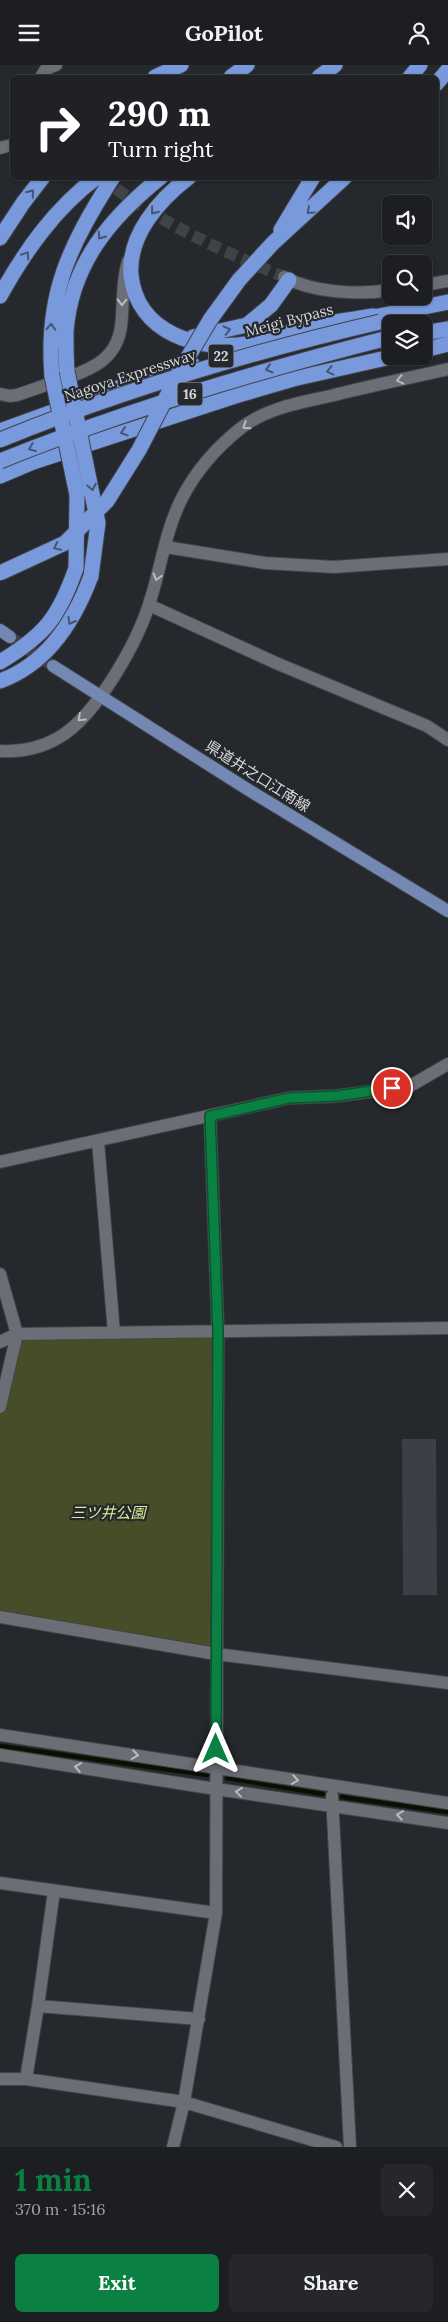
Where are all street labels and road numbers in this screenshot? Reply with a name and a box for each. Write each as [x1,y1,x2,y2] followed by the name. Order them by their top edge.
[243,299,335,341] street label: Meigi Bypass
[62,345,198,405] street label: Nagoya Expressway
[208,345,234,367] road number: 22
[178,383,202,405] road number: 16
[202,736,314,816] street label: 県道井之口江南線

